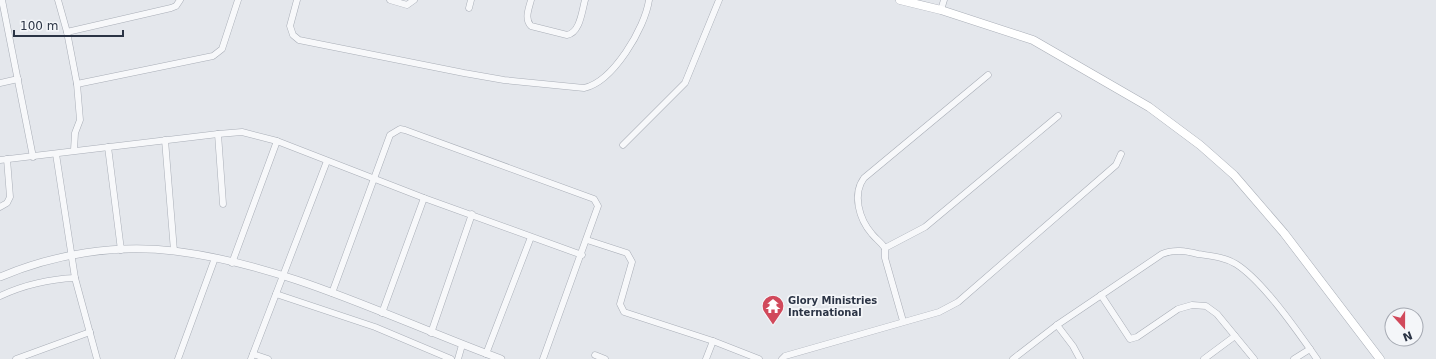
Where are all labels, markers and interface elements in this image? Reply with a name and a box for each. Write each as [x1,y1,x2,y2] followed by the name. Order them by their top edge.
[14,12,123,38] scale bar
[20,19,58,33] text: 100 m
[760,293,786,326] temple icon: Glory Ministries International
[788,295,877,318] place label: Glory Ministries International
[1384,307,1424,347] north arrow
[1401,328,1414,344] text: N

